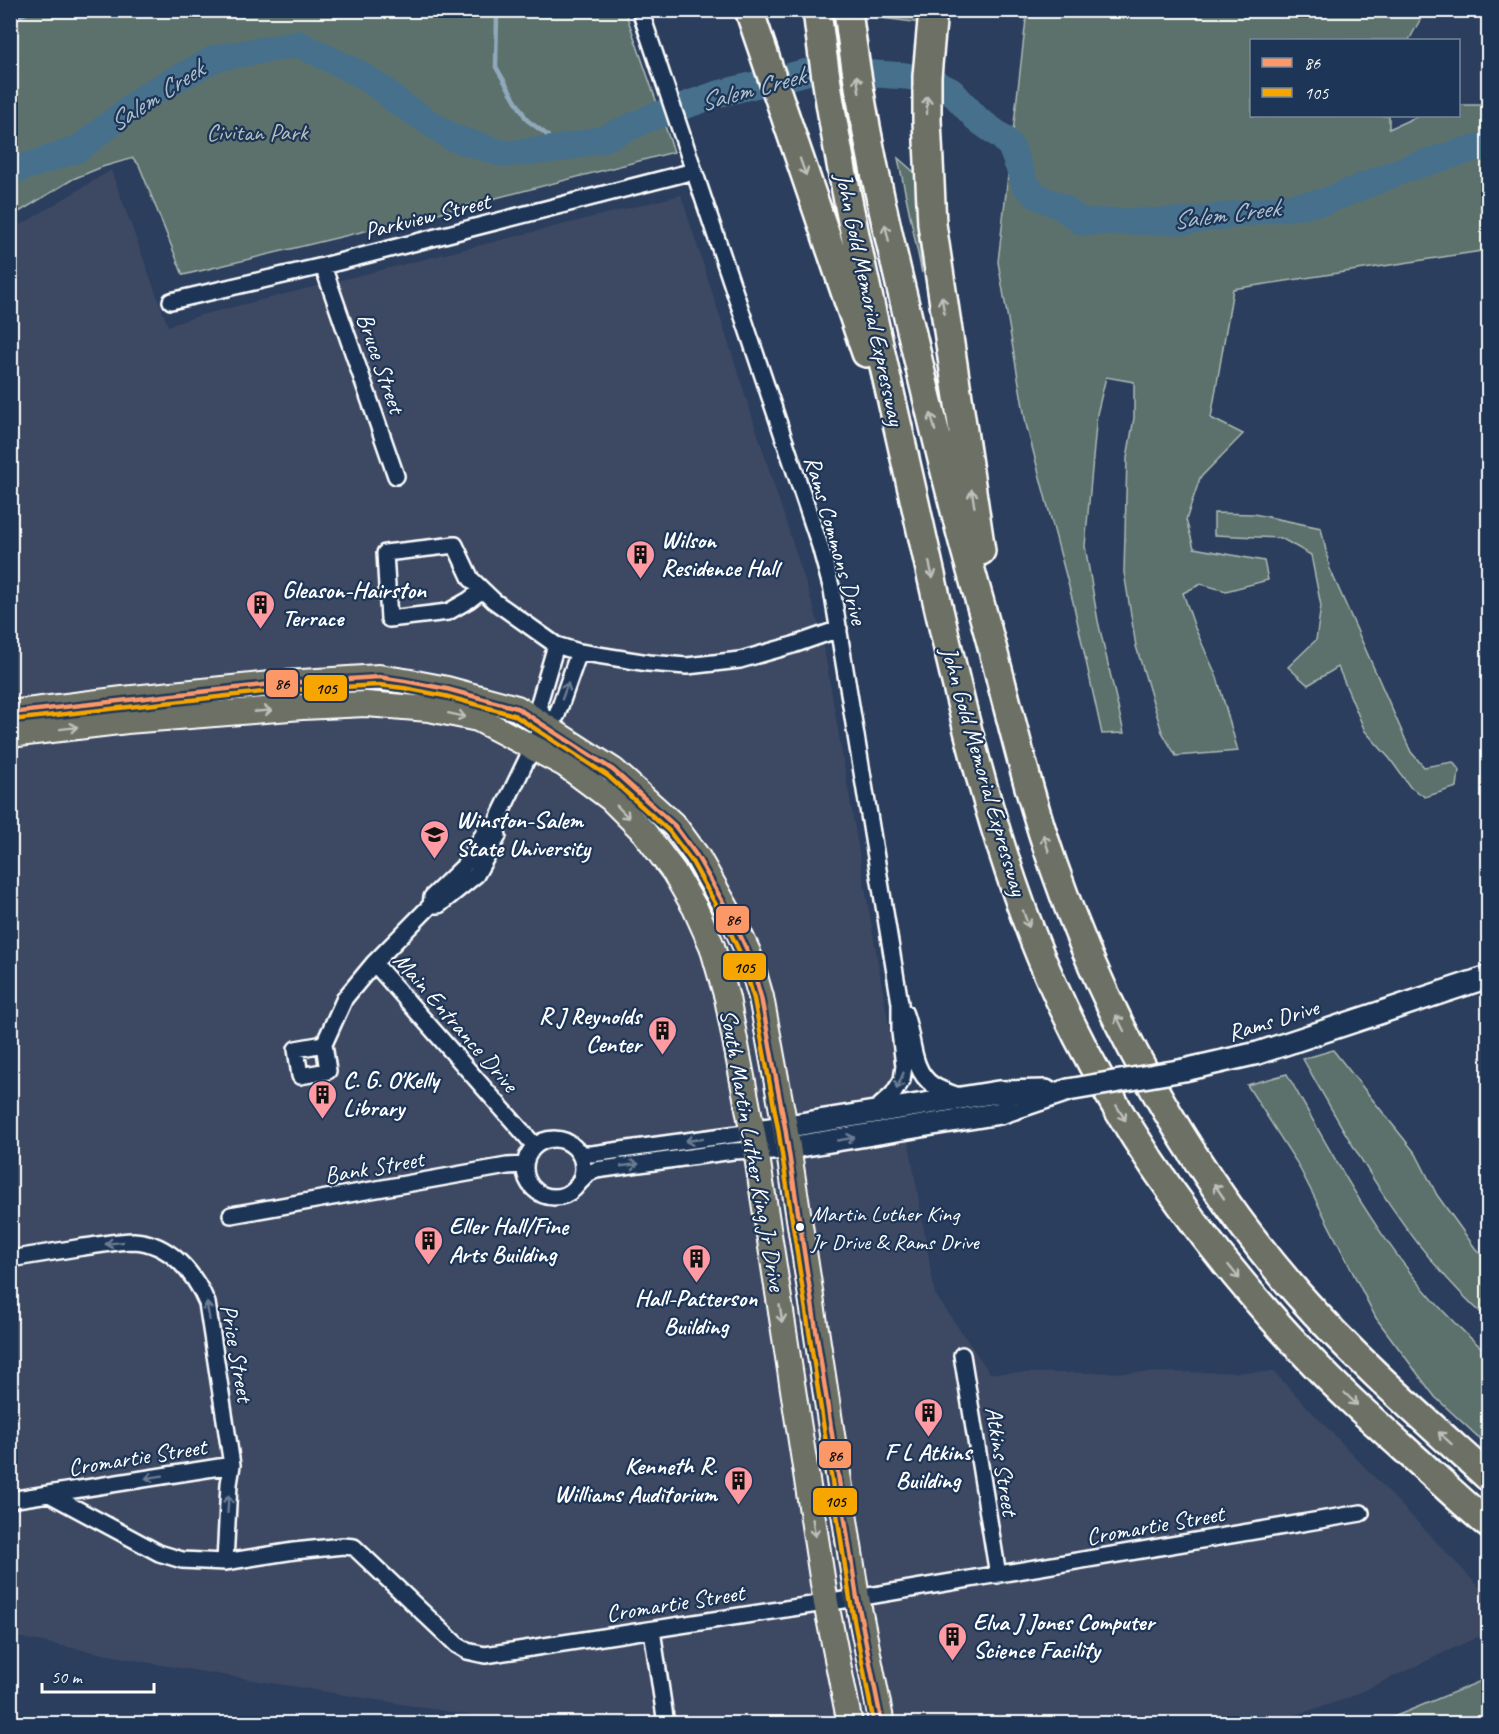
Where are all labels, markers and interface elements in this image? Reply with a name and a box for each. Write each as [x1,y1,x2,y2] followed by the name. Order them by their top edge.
[1250,39,1460,117] legend
[102,51,214,139] water label: Salem Creek
[1304,52,1321,74] text: 86
[696,58,812,119] water label: Salem Creek
[853,74,864,94] one-way arrow
[1304,82,1329,104] text: 105
[921,95,933,115] one-way arrow
[207,117,310,147] park label: Civitan Park
[798,157,809,175] one-way arrow
[828,169,912,430] street label: John Gold Memorial Expressway
[361,185,495,246] street label: Parkview Street
[1171,191,1286,237] water label: Salem Creek
[881,223,893,242] one-way arrow
[938,296,949,315] one-way arrow
[350,309,413,419] street label: Bruce Street
[927,413,938,432] one-way arrow
[798,452,875,630] street label: Rams Commons Drive
[967,488,978,508] one-way arrow
[661,525,783,583] place label: Wilson Residence Hall
[624,538,656,580] building icon: Wilson Residence Hall
[925,560,937,579] one-way arrow
[282,575,427,633] place label: Gleason-Hairston Terrace
[245,588,277,630] building icon: Gleason-Hairston Terrace
[934,642,1034,900] street label: John Gold Memorial Expressway
[265,669,299,698] line badge: 86
[275,674,291,694] text: 86
[303,674,348,702] line badge: 105
[315,679,339,699] text: 105
[561,682,572,701] one-way arrow
[252,705,272,716] one-way arrow
[447,710,466,721] one-way arrow
[58,722,78,733] one-way arrow
[616,804,631,819] one-way arrow
[456,805,592,863] place label: Winston-Salem State University
[419,818,451,860] school or university icon: Winston-Salem State University
[1039,834,1050,853] one-way arrow
[715,905,750,934] line badge: 86
[726,910,742,930] text: 86
[1022,910,1033,928] one-way arrow
[387,946,526,1100] street label: Main Entrance Drive
[722,952,767,981] line badge: 105
[733,958,757,978] text: 105
[1224,991,1324,1048] street label: Rams Drive
[539,1001,644,1059] place label: R J Reynolds Center
[713,1007,793,1295] street label: South Martin Luther King Jr Drive
[646,1014,678,1056] building icon: R J Reynolds Center
[1114,1014,1125,1032] one-way arrow
[343,1065,441,1123] place label: C. G. O'Kelly Library
[894,1072,905,1090] one-way arrow
[306,1078,338,1120] building icon: C. G. O'Kelly Library
[1115,1104,1127,1121] one-way arrow
[835,1133,855,1144] one-way arrow
[685,1134,705,1145] one-way arrow
[322,1143,428,1190] street label: Bank Street
[620,1159,640,1170] one-way arrow
[1213,1183,1225,1199] one-way arrow
[810,1200,981,1256] place label: Martin Luther King Jr Drive & Rams Drive
[449,1211,570,1269] place label: Eller Hall/Fine Arts Building
[794,1221,806,1233] marker: Martin Luther King Jr Drive & Rams Drive
[412,1224,444,1266] building icon: Eller Hall/Fine Arts Building
[105,1237,125,1248] one-way arrow
[680,1242,712,1284] building icon: Hall-Patterson Building
[1227,1264,1240,1280] one-way arrow
[635,1283,758,1341] place label: Hall-Patterson Building
[202,1302,213,1321] one-way arrow
[214,1302,261,1406] street label: Price Street
[776,1304,787,1324] one-way arrow
[1343,1392,1358,1407] one-way arrow
[912,1396,944,1438] building icon: F L Atkins Building
[979,1404,1026,1520] street label: Atkins Street
[66,1431,210,1483] street label: Cromartie Street
[1438,1431,1453,1445] one-way arrow
[885,1437,974,1495] place label: F L Atkins Building
[818,1440,852,1469] line badge: 86
[828,1446,844,1466] text: 86
[554,1451,718,1509] place label: Kenneth R. Williams Auditorium
[722,1464,754,1506] building icon: Kenneth R. Williams Auditorium
[144,1472,164,1483] one-way arrow
[812,1487,858,1516] line badge: 105
[824,1492,848,1512] text: 105
[223,1494,234,1514] one-way arrow
[1084,1498,1228,1552] street label: Cromartie Street
[809,1517,820,1537] one-way arrow
[604,1577,748,1629] street label: Cromartie Street
[973,1607,1156,1665] place label: Elva J Jones Computer Science Facility
[936,1620,968,1662] building icon: Elva J Jones Computer Science Facility
[42,1656,154,1694] scale bar
[51,1666,84,1688] text: 50 m

